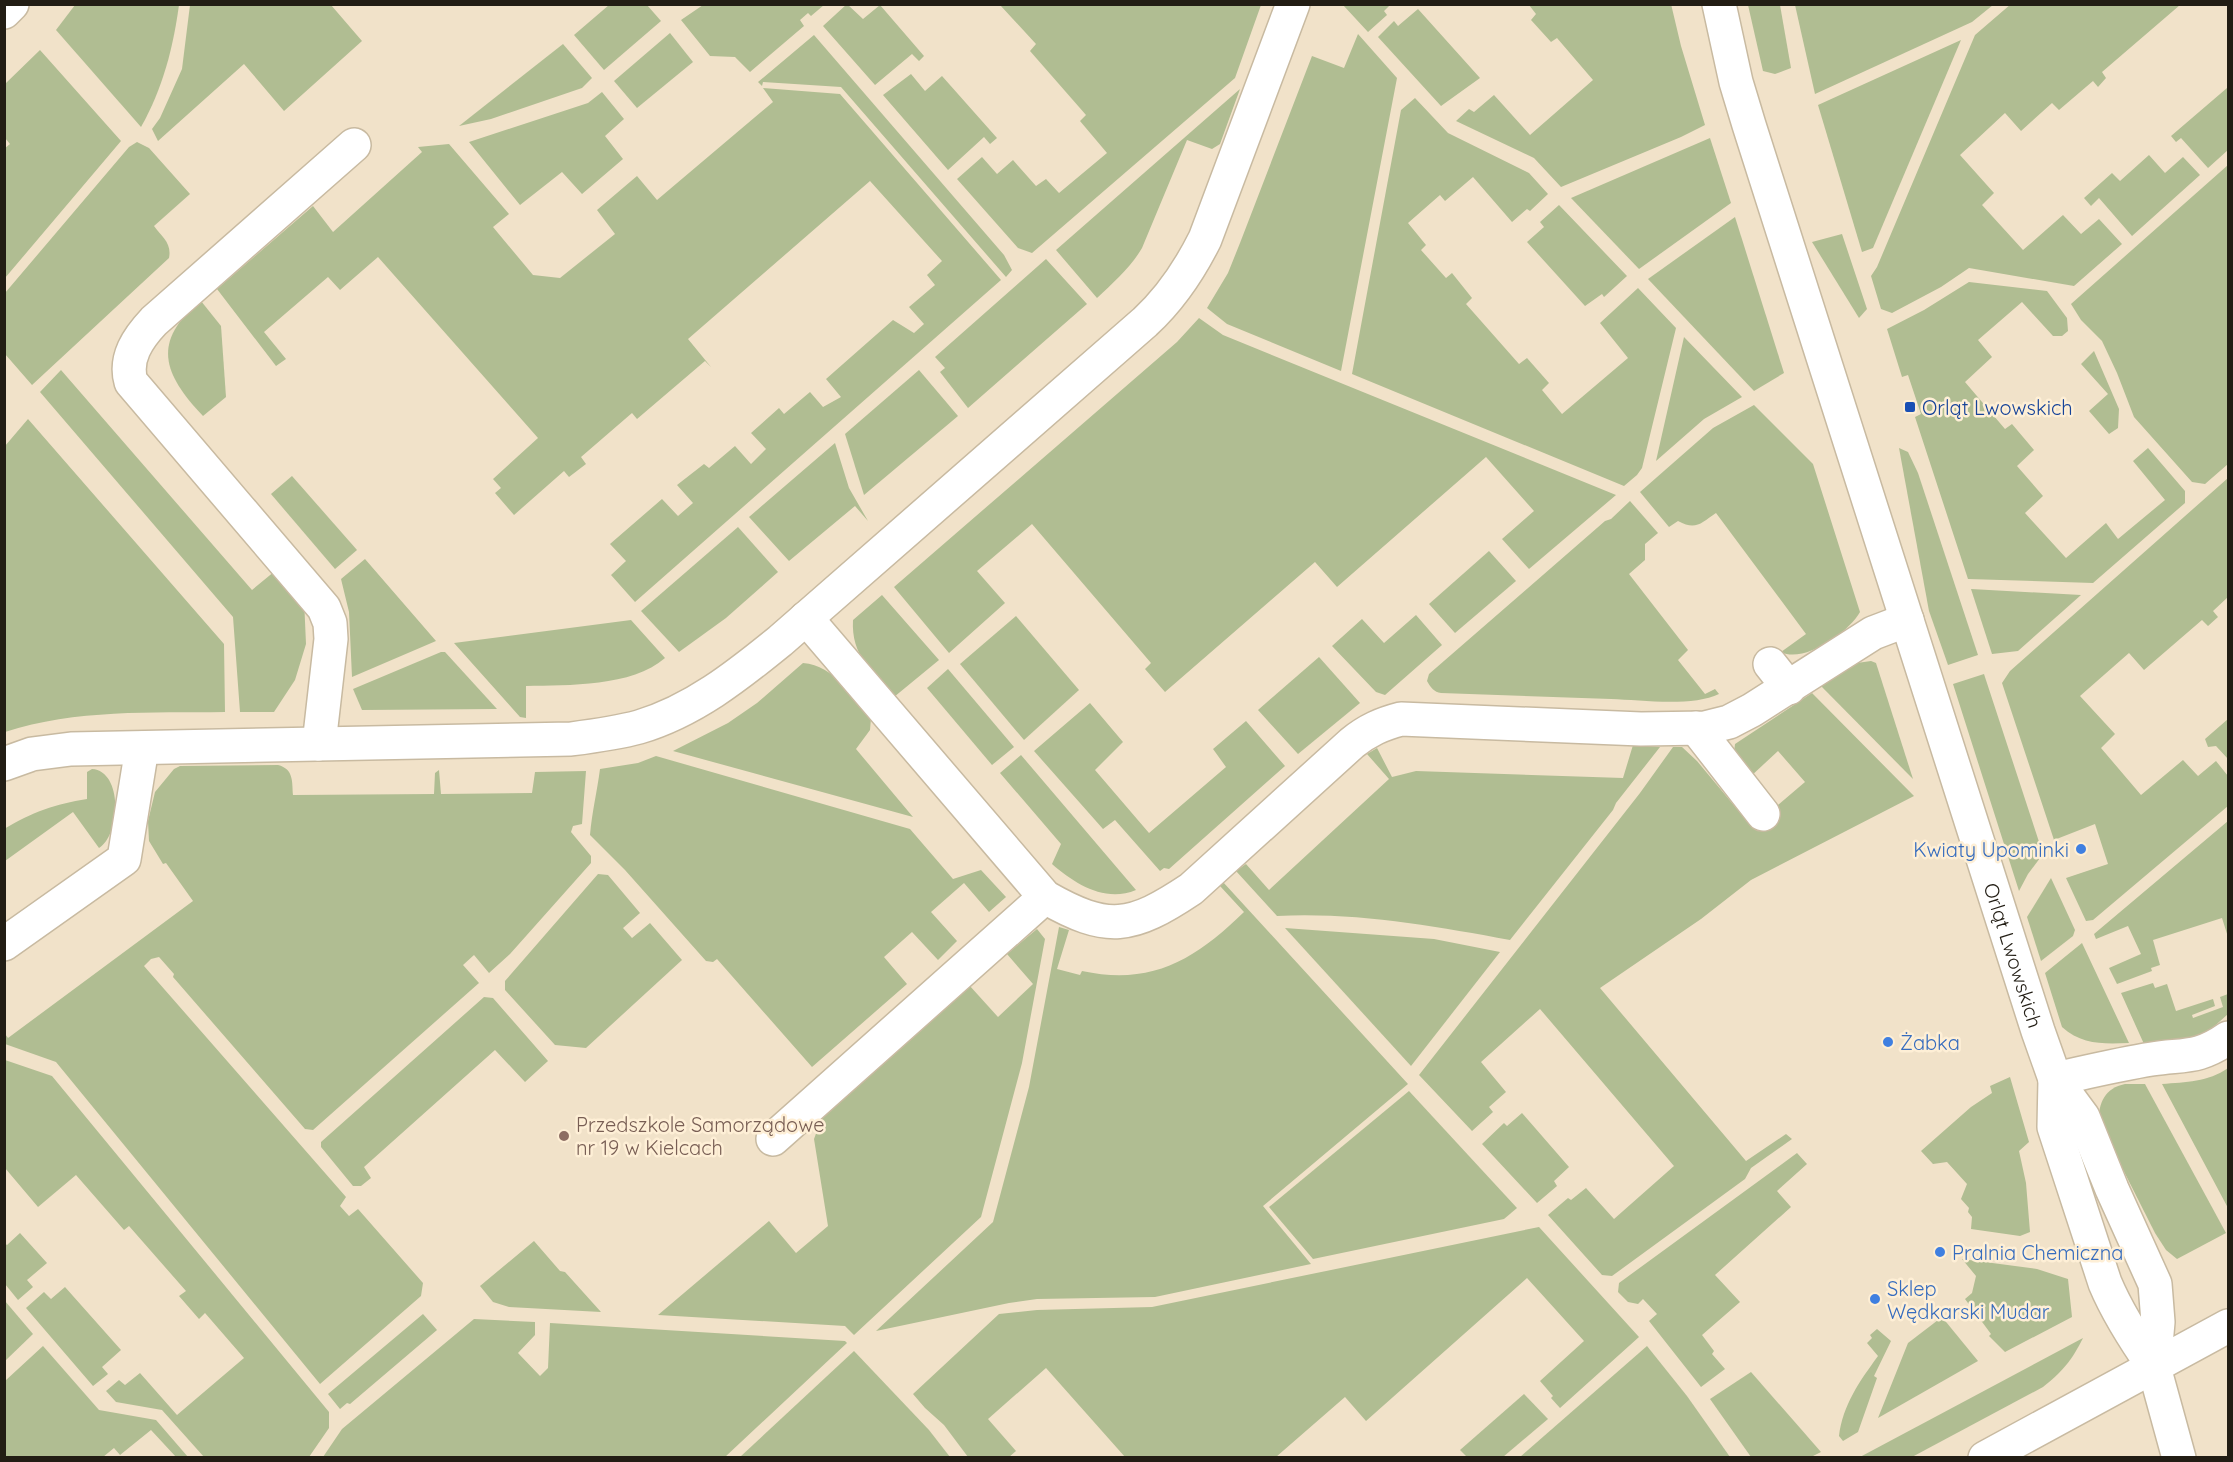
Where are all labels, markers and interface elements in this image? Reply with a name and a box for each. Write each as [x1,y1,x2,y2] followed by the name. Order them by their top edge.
[1922,395,2073,420] place label: Orląt Lwowskich
[1903,400,1917,414] marker: Orląt Lwowskich
[1913,837,2069,862] place label: Kwiaty Upominki
[2074,842,2088,856] marker: Kwiaty Upominki
[1979,879,2049,1031] street label: Orląt Lwowskich
[1900,1030,1960,1055] place label: Żabka
[1881,1035,1895,1049] marker: Żabka
[576,1112,824,1160] place label: Przedszkole Samorządowe nr 19 w Kielcach
[557,1129,571,1143] marker: Przedszkole Samorządowe nr 19 w Kielcach
[1952,1240,2123,1265] place label: Pralnia Chemiczna
[1933,1245,1947,1259] marker: Pralnia Chemiczna
[1887,1276,2050,1324] place label: Sklep Wędkarski Mudar
[1868,1292,1882,1306] marker: Sklep Wędkarski Mudar

